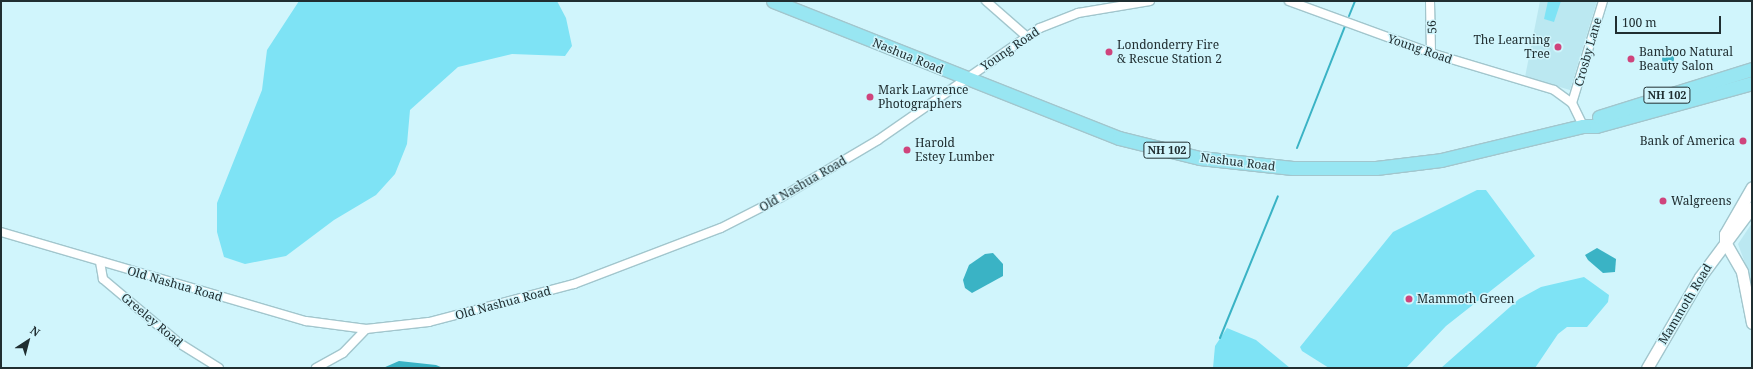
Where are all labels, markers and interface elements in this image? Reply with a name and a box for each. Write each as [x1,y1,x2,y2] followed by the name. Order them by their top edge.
[1617,8,1723,34] scale bar
[1622,14,1657,31] text: 100 m
[1571,16,1605,88] street label: Crosby Lane
[1424,20,1440,34] street label: 56
[978,24,1042,74] street label: Young Road
[1386,31,1454,67] street label: Young Road
[1473,33,1550,61] place label: The Learning Tree
[870,35,946,77] street label: Nashua Road
[1117,38,1222,66] place label: Londonderry Fire & Rescue Station 2
[1553,42,1563,52] marker: The Learning Tree
[1639,45,1733,73] place label: Bamboo Natural Beauty Salon
[1104,47,1114,57] marker: Londonderry Fire & Rescue Station 2
[1626,54,1636,64] marker: Bamboo Natural Beauty Salon
[878,83,969,111] place label: Mark Lawrence Photographers
[1643,86,1691,104] road number: NH 102
[865,92,875,102] marker: Mark Lawrence Photographers
[1640,134,1735,148] place label: Bank of America
[915,136,994,164] place label: Harold Estey Lumber
[1738,136,1748,146] marker: Bank of America
[1143,141,1191,159] road number: NH 102
[902,145,912,155] marker: Harold Estey Lumber
[1200,150,1276,174] street label: Nashua Road
[757,153,849,215] street label: Old Nashua Road
[1671,194,1731,208] place label: Walgreens
[1658,196,1668,206] marker: Walgreens
[1655,261,1715,347] street label: Mammoth Road
[126,264,224,304] street label: Old Nashua Road
[454,283,552,323] street label: Old Nashua Road
[118,290,186,350] street label: Greeley Road
[1417,292,1514,306] place label: Mammoth Green
[1404,294,1414,304] marker: Mammoth Green
[8,321,48,361] north arrow
[27,322,43,339] text: N

